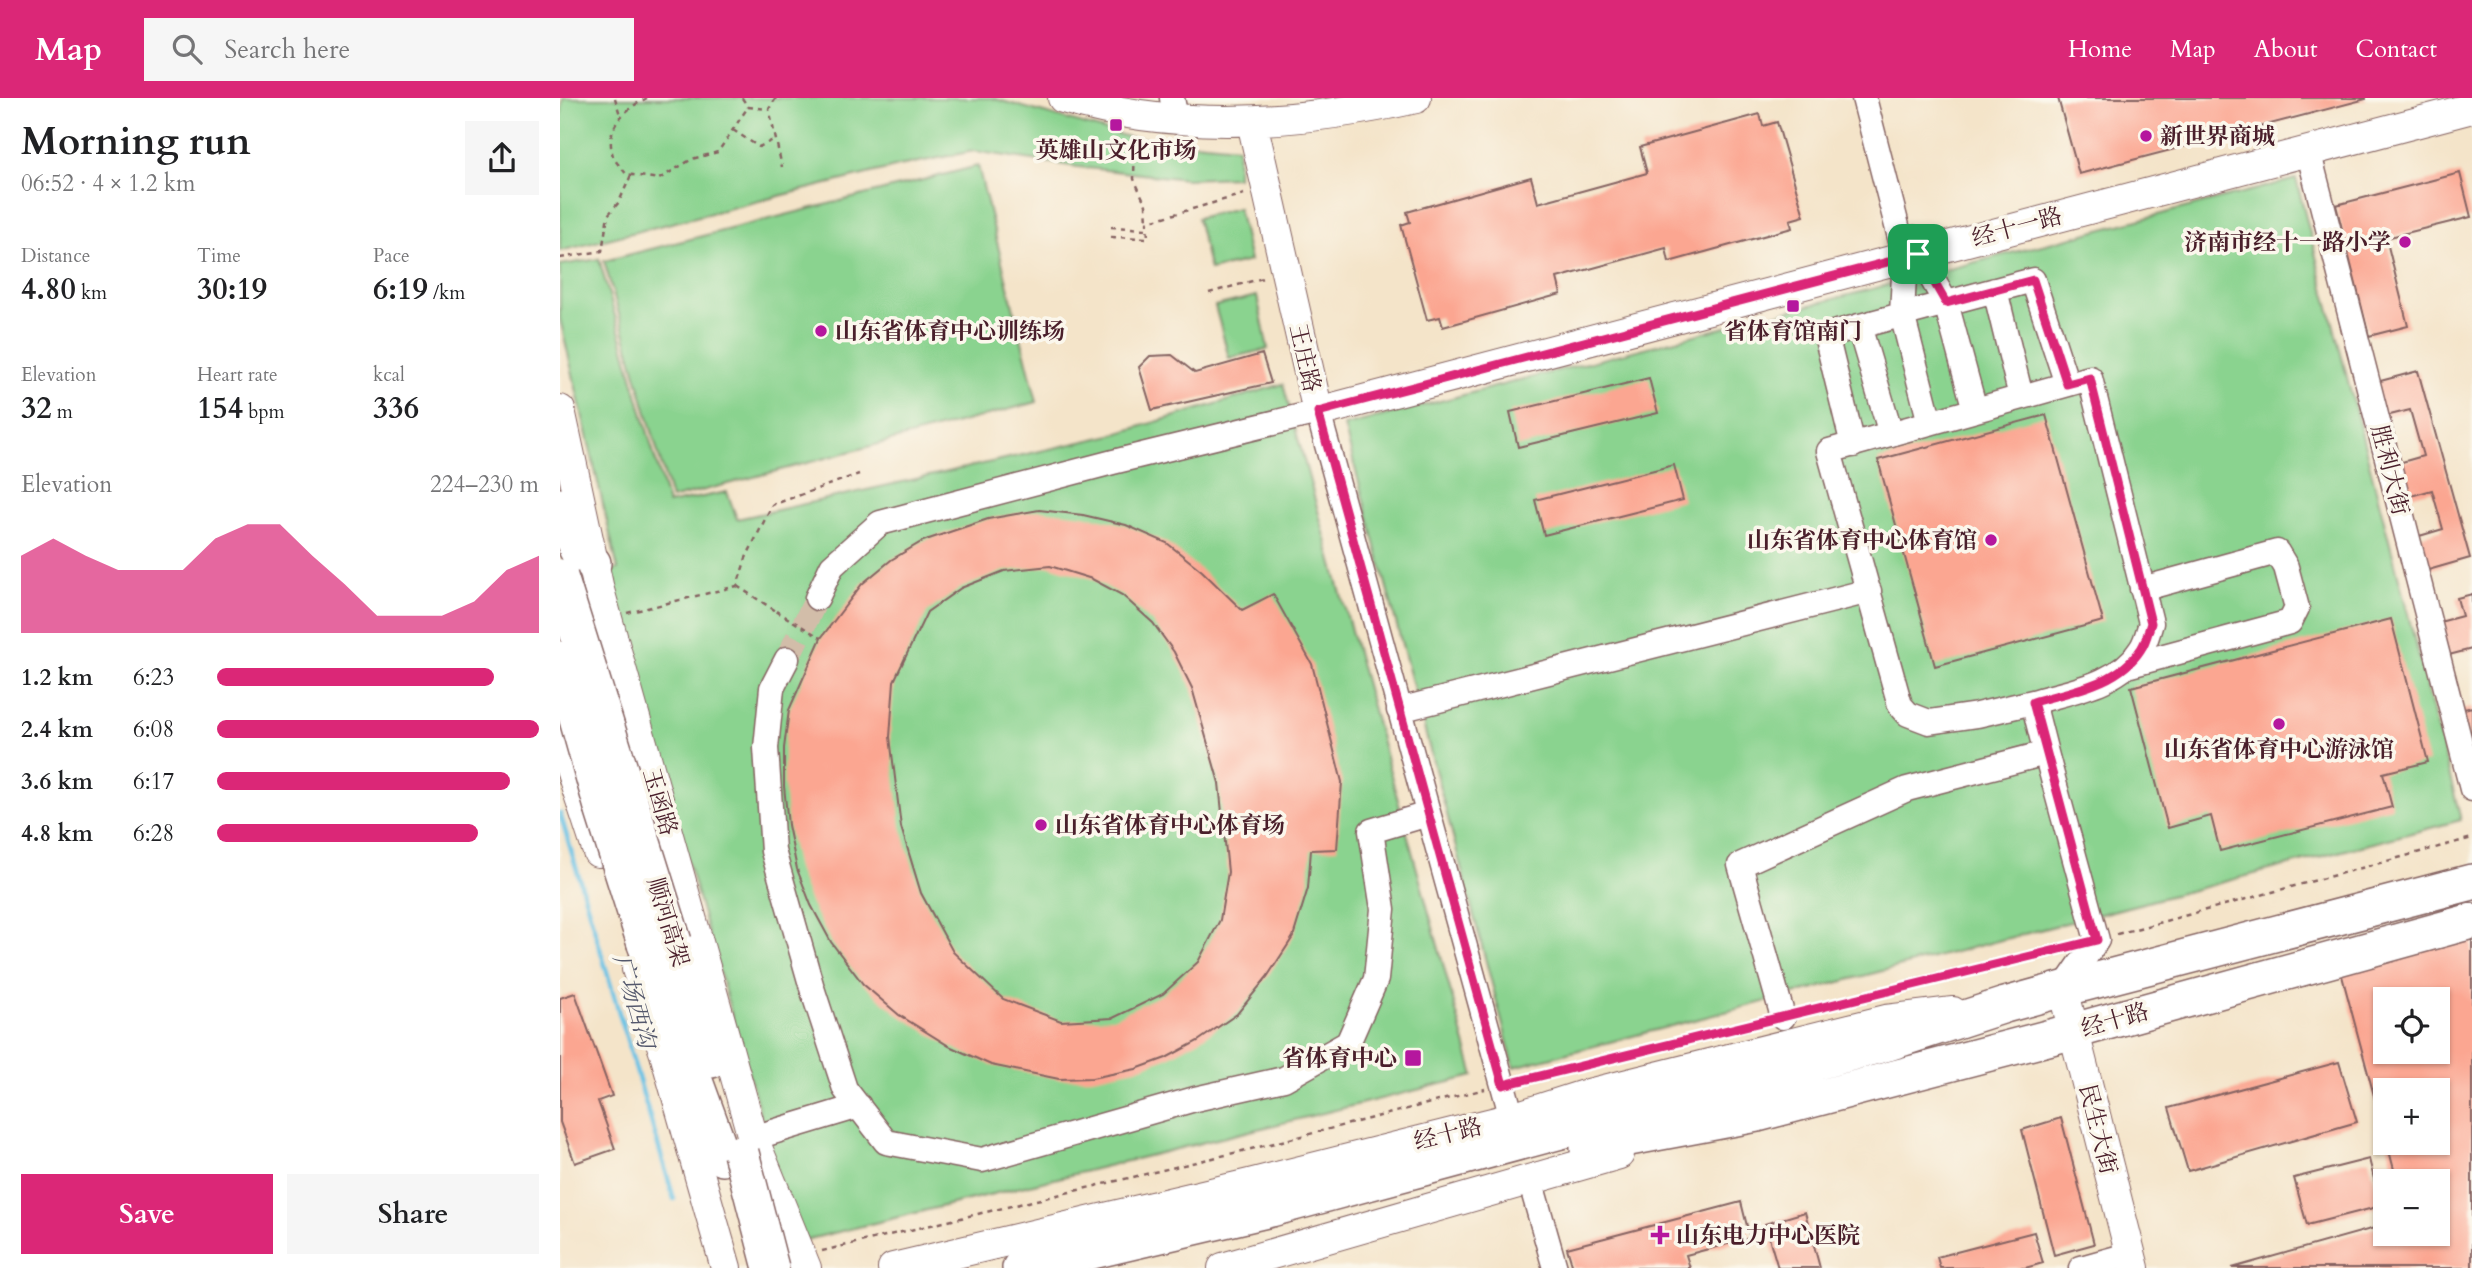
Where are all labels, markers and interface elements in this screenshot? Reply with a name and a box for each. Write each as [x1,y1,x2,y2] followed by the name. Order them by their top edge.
[144,18,634,81] search box
[35,27,102,72] text: Map
[168,30,206,68] icon: search
[224,32,350,67] text: Search here
[2068,33,2132,66] text: Home
[2170,33,2216,66] text: Map
[2254,33,2318,66] text: About
[2356,33,2437,66] text: Contact
[21,116,251,168] text: Morning run
[1108,117,1124,133] marker: 英雄山文化市场
[465,121,539,195] button: share
[2160,121,2275,152] place label: 新世界商城
[2138,128,2154,144] marker: 新世界商城
[1036,135,1197,166] place label: 英雄山文化市场
[21,168,195,199] text: 06:52 · 4 × 1.2 km
[1969,200,2065,254] street label: 经十一路
[1888,224,1948,284] pin
[2184,227,2391,258] place label: 济南市经十一路小学
[2397,234,2413,250] marker: 济南市经十一路小学
[1899,235,1937,273] icon: arrive
[21,243,90,269] text: Distance
[197,243,241,269] text: Time
[373,243,410,269] text: Pace
[21,269,76,310] text: 4.80
[197,269,267,310] text: 30:19
[373,269,428,310] text: 6:19
[76,280,107,306] text: km
[428,280,465,306] text: /km
[1785,298,1801,314] marker: 省体育馆南门
[835,316,1065,347] place label: 山东省体育中心训练场
[1724,316,1862,347] place label: 省体育馆南门
[1282,321,1328,395] street label: 王庄路
[813,323,829,339] marker: 山东省体育中心训练场
[21,362,96,388] text: Elevation
[197,362,278,388] text: Heart rate
[373,362,405,388] text: kcal
[21,388,52,429] text: 32
[197,388,243,429] text: 154
[373,388,419,429] text: 336
[52,399,73,425] text: m
[243,399,285,425] text: bpm
[2364,422,2416,518] street label: 胜利大街
[21,469,112,500] text: Elevation
[430,469,539,500] text: 224–230 m
[1747,525,1977,556] place label: 山东省体育中心体育馆
[1983,532,1999,548] marker: 山东省体育中心体育馆
[21,662,93,693] text: 1.2 km
[133,662,174,693] text: 6:23
[21,714,93,745] text: 2.4 km
[133,714,174,745] text: 6:08
[2271,716,2287,732] marker: 山东省体育中心游泳馆
[2164,734,2394,765] place label: 山东省体育中心游泳馆
[636,765,684,839] street label: 玉函路
[21,766,93,797] text: 3.6 km
[133,766,174,797] text: 6:17
[1055,810,1285,841] place label: 山东省体育中心体育场
[1033,817,1049,833] marker: 山东省体育中心体育场
[21,818,93,849] text: 4.8 km
[133,818,174,849] text: 6:28
[640,873,696,971] street label: 顺河高架
[605,950,664,1056] water label: 广场西沟
[2373,987,2450,1246] map controls
[2373,987,2450,1064] button: locate
[2078,996,2152,1044] street label: 经十路
[1282,1043,1397,1074] place label: 省体育中心
[1403,1048,1423,1068] marker: 省体育中心
[2373,1078,2450,1155] button: +
[2072,1081,2124,1177] street label: 民生大街
[1411,1111,1485,1157] street label: 经十路
[2373,1169,2450,1246] button: −
[21,1174,273,1254] button: Save
[287,1174,539,1254] button: Share
[1676,1220,1860,1251] place label: 山东电力中心医院
[1650,1225,1670,1245] marker: 山东电力中心医院

